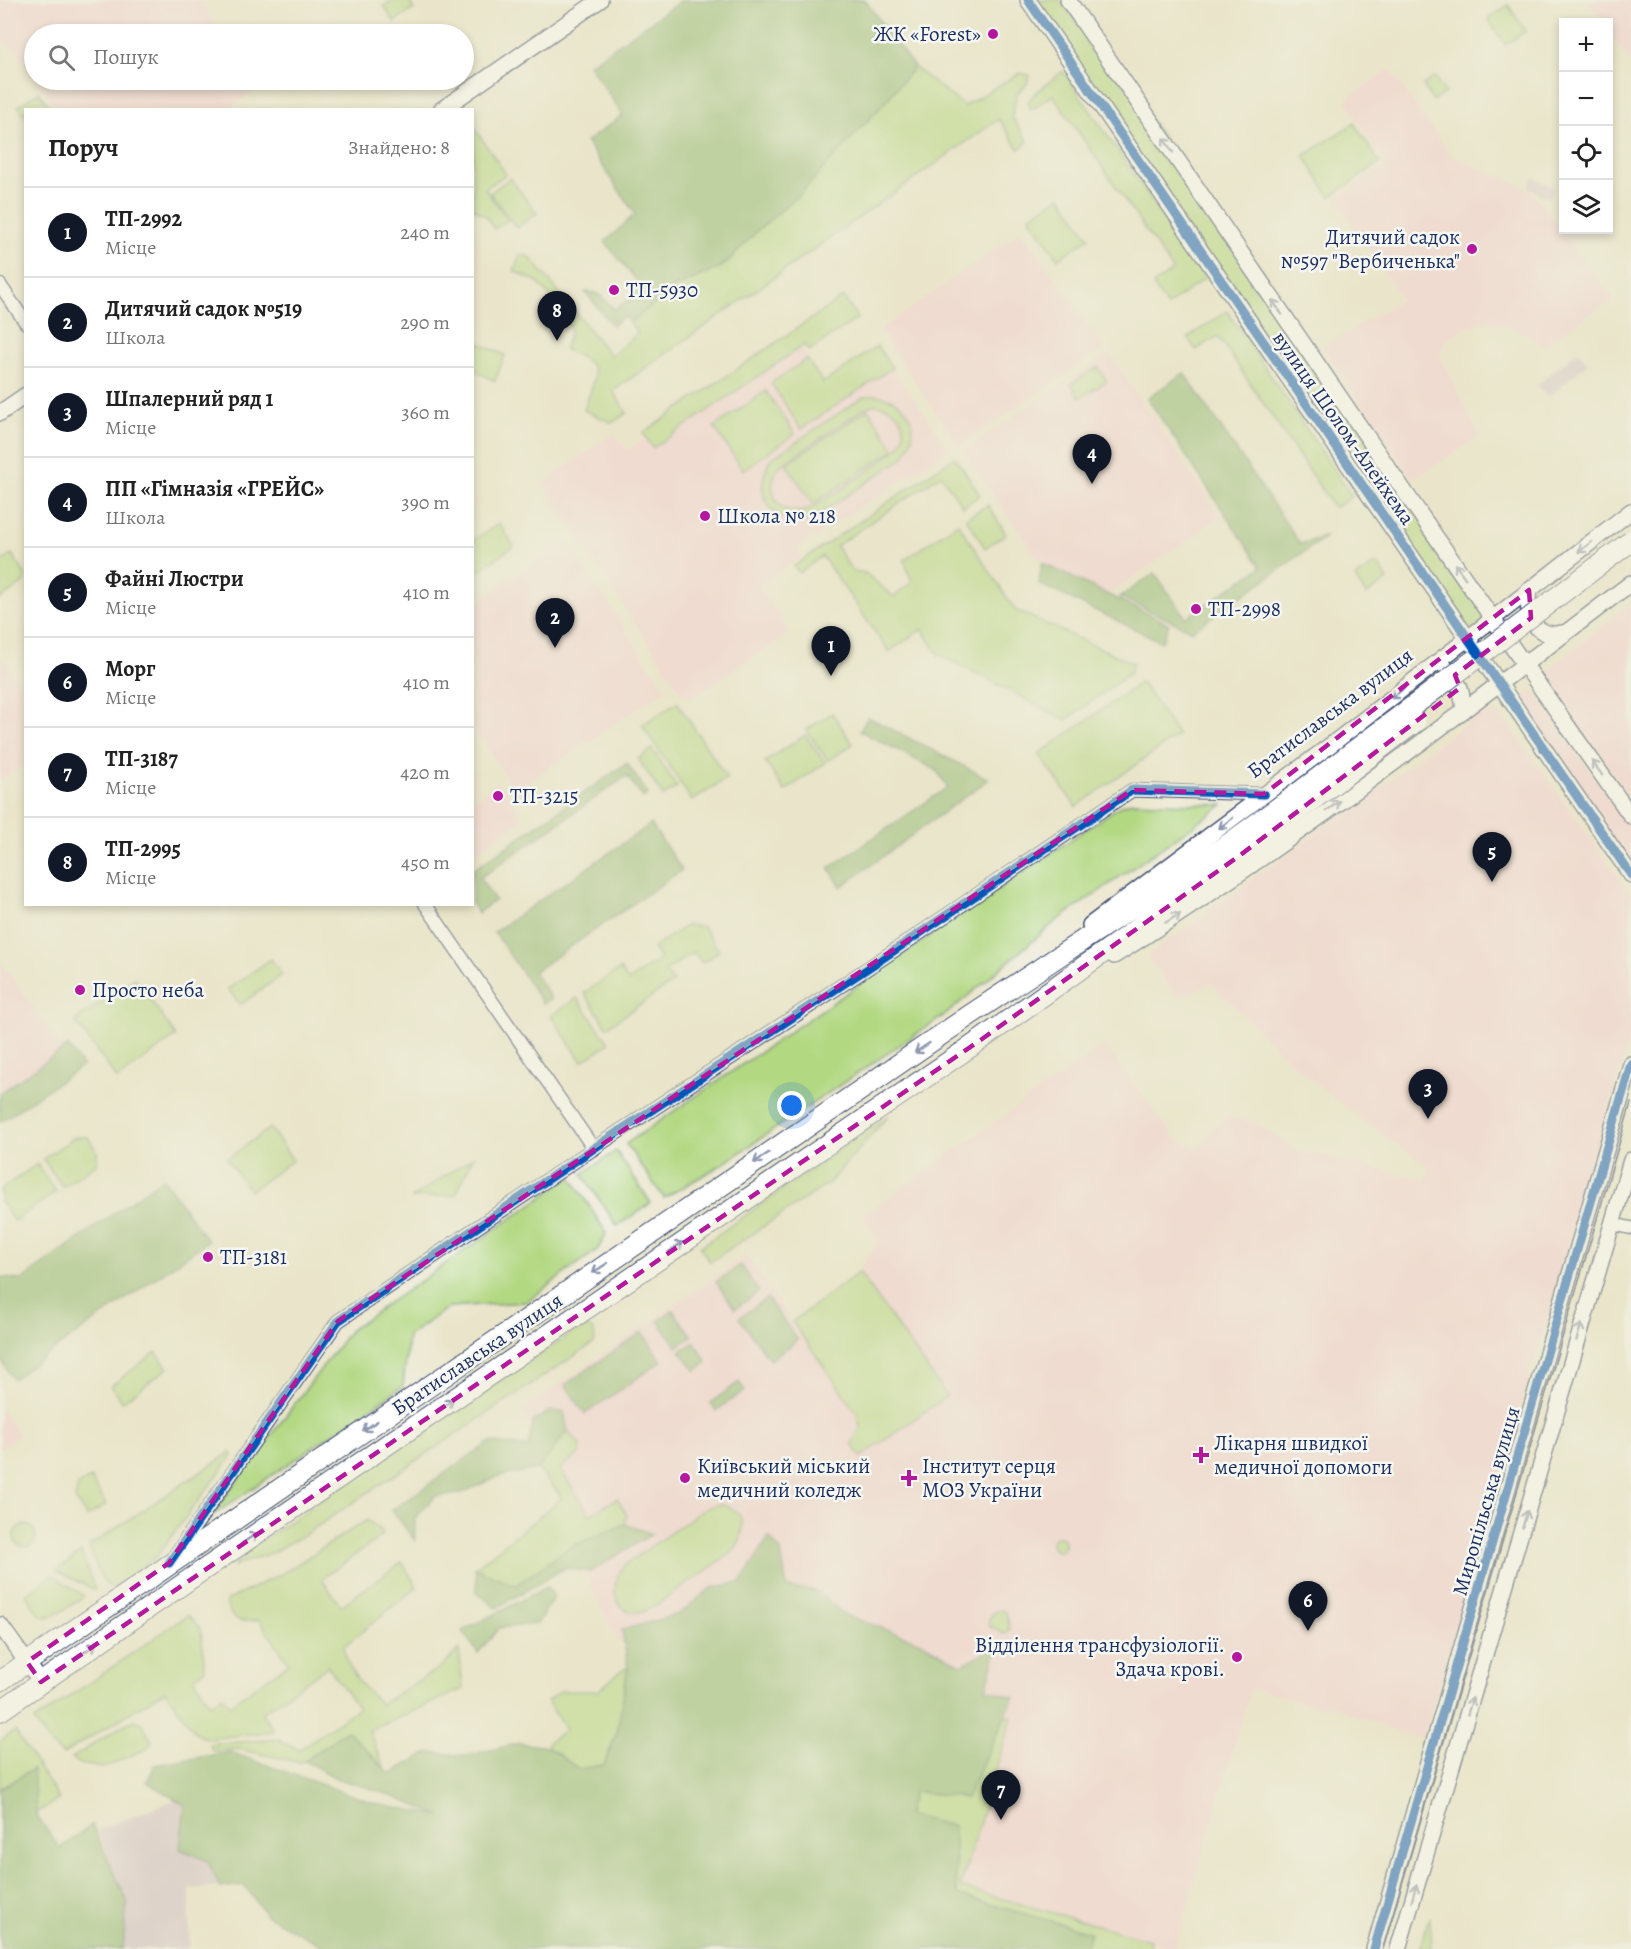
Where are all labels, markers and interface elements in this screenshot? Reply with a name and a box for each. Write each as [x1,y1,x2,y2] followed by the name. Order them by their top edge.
[1559,18,1613,234] map controls
[1559,18,1613,72] button: +
[873,20,981,48] place label: ЖК «Forest»
[24,24,474,90] search box
[986,27,1000,41] marker: ЖК «Forest»
[45,41,78,74] icon: search
[93,42,159,72] text: Пошук
[1559,72,1613,126] button: −
[1559,126,1613,180] button: locate
[48,130,119,165] text: Поруч
[348,134,450,161] text: Знайдено: 8
[1162,137,1174,154] one-way arrow
[1559,180,1613,234] button: layers
[105,204,182,234] text: ТП-2992
[64,219,71,246] text: 1
[400,219,450,246] text: 240 m
[1281,223,1460,275] place label: Дитячий садок №597 "Вербиченька"
[105,234,156,261] text: Місце
[1465,242,1479,256] marker: Дитячий садок №597 "Вербиченька"
[626,276,698,304] place label: ТП-5930
[607,283,621,297] marker: ТП-5930
[538,292,576,341] pin: 8
[105,294,302,324] text: Дитячий садок №519
[1271,299,1283,315] one-way arrow
[63,309,72,336] text: 2
[400,309,450,336] text: 290 m
[105,324,165,351] text: Школа
[1266,325,1422,531] street label: вулиця Шолом-Алейхема
[105,384,273,414] text: Шпалерний ряд 1
[63,399,72,426] text: 3
[401,399,450,426] text: 360 m
[105,414,156,441] text: Місце
[1072,434,1112,484] pin: 4
[105,474,324,504] text: ПП «Гімназія «ГРЕЙС»
[63,489,72,516] text: 4
[401,489,450,516] text: 390 m
[717,502,836,530] place label: Школа № 218
[105,504,165,531] text: Школа
[698,509,712,523] marker: Школа № 218
[1577,541,1593,554] one-way arrow
[1454,563,1466,579] one-way arrow
[105,564,244,594] text: Файні Люстри
[63,579,72,606] text: 5
[403,579,450,606] text: 410 m
[105,594,156,621] text: Місце
[1208,595,1281,623] place label: ТП-2998
[536,598,574,648] pin: 2
[1189,602,1203,616] marker: ТП-2998
[812,626,850,676] pin: 1
[1241,641,1419,785] street label: Братиславська вулиця
[105,654,156,684] text: Морг
[63,669,72,696] text: 6
[403,669,450,696] text: 410 m
[105,684,156,711] text: Місце
[1390,686,1406,699] one-way arrow
[105,744,178,774] text: ТП-3187
[63,759,72,786] text: 7
[400,759,450,786] text: 420 m
[1591,761,1603,777] one-way arrow
[105,774,156,801] text: Місце
[510,782,579,810] place label: ТП-3215
[491,789,505,803] marker: ТП-3215
[1325,800,1341,812] one-way arrow
[1218,817,1234,830] one-way arrow
[1472,832,1512,882] pin: 5
[105,834,181,864] text: ТП-2995
[63,849,72,876] text: 8
[401,849,450,876] text: 450 m
[105,864,156,891] text: Місце
[1165,912,1182,925] one-way arrow
[92,976,205,1004] place label: Просто неба
[73,983,87,997] marker: Просто неба
[914,1042,931,1054] one-way arrow
[1408,1070,1448,1119] pin: 3
[777,1091,806,1120] your location
[753,1152,770,1164] one-way arrow
[667,1241,684,1253] one-way arrow
[220,1243,287,1271] place label: ТП-3181
[201,1250,215,1264] marker: ТП-3181
[592,1262,609,1274] one-way arrow
[386,1286,568,1422] street label: Братиславська вулиця
[1574,1323,1585,1342] one-way arrow
[437,1399,453,1411] one-way arrow
[1446,1403,1526,1599] street label: Миропільська вулиця
[362,1420,379,1432] one-way arrow
[1214,1429,1393,1481] place label: Лікарня швидкої медичної допомоги
[1192,1446,1210,1464] marker: Лікарня швидкої медичної допомоги
[697,1452,870,1504] place label: Київський міський медичний коледж
[922,1452,1056,1504] place label: Інститут серця МОЗ України
[900,1469,918,1487] marker: Інститут серця МОЗ України
[678,1471,692,1485] marker: Київський міський медичний коледж
[1520,1510,1532,1529] one-way arrow
[241,1532,258,1544] one-way arrow
[1288,1582,1328,1631] pin: 6
[975,1631,1225,1683] place label: Відділення трансфузіології. Здача крові.
[81,1643,97,1655] one-way arrow
[1230,1650,1244,1664] marker: Відділення трансфузіології. Здача крові.
[1465,1697,1476,1716] one-way arrow
[982,1770,1020,1820] pin: 7
[1409,1884,1420,1903] one-way arrow

